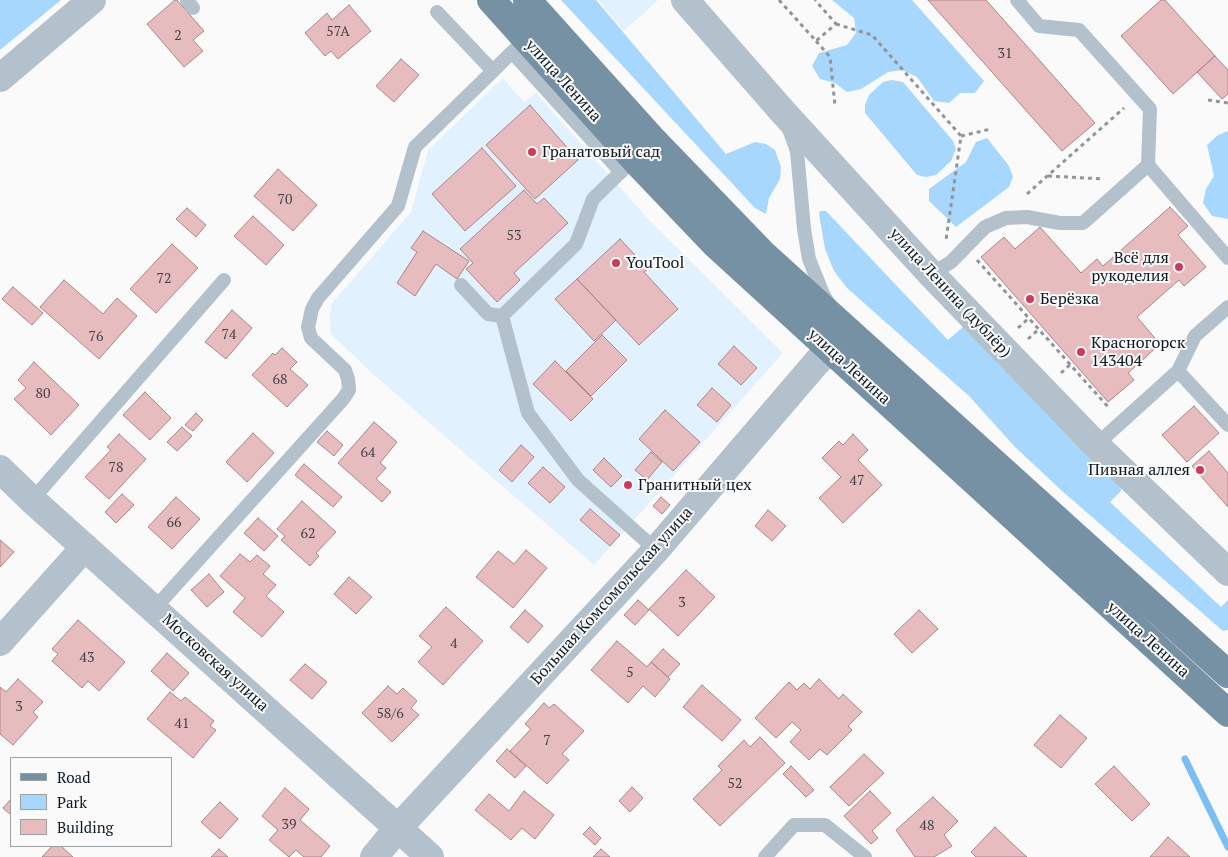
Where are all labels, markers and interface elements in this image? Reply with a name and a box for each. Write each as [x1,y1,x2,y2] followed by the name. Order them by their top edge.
[326,24,350,40] house number: 57А
[174,28,182,44] house number: 2
[521,36,605,126] street label: улица Ленина
[998,46,1012,62] house number: 31
[542,142,660,162] place label: Гранатовый сад
[526,146,538,158] marker: Гранатовый сад
[278,192,292,208] house number: 70
[885,224,1015,362] street label: улица Ленина (дублёр)
[507,228,521,244] house number: 53
[1091,248,1169,286] place label: Всё для рукоделия
[626,253,684,273] place label: YouTool
[610,257,622,269] marker: YouTool
[1173,261,1185,273] marker: Всё для рукоделия
[157,271,171,287] house number: 72
[1040,289,1099,309] place label: Берёзка
[1024,293,1036,305] marker: Берёзка
[804,325,894,409] street label: улица Ленина
[222,327,236,343] house number: 74
[89,329,103,345] house number: 76
[1091,333,1185,371] place label: Красногорск 143404
[1075,346,1087,358] marker: Красногорск 143404
[273,372,287,388] house number: 68
[36,386,50,402] house number: 80
[361,445,375,461] house number: 64
[109,460,123,476] house number: 78
[1088,460,1190,480] place label: Пивная аллея
[1194,464,1206,476] marker: Пивная аллея
[850,473,864,489] house number: 47
[638,475,752,495] place label: Гранитный цех
[622,479,634,491] marker: Гранитный цех
[527,503,697,689] street label: Большая Комсомольская улица
[167,515,181,531] house number: 66
[301,526,315,542] house number: 62
[678,595,686,611] house number: 3
[1103,598,1193,682] street label: улица Ленина
[158,610,272,716] street label: Московская улица
[450,636,458,652] house number: 4
[80,650,94,666] house number: 43
[626,665,634,681] house number: 5
[15,699,23,715] house number: 3
[376,706,404,722] house number: 58/6
[175,716,189,732] house number: 41
[543,733,551,749] house number: 7
[10,757,172,847] legend
[57,767,90,787] text: Road
[728,776,742,792] house number: 52
[57,792,87,812] text: Park
[57,817,114,837] text: Building
[282,817,296,833] house number: 39
[920,818,934,834] house number: 48

